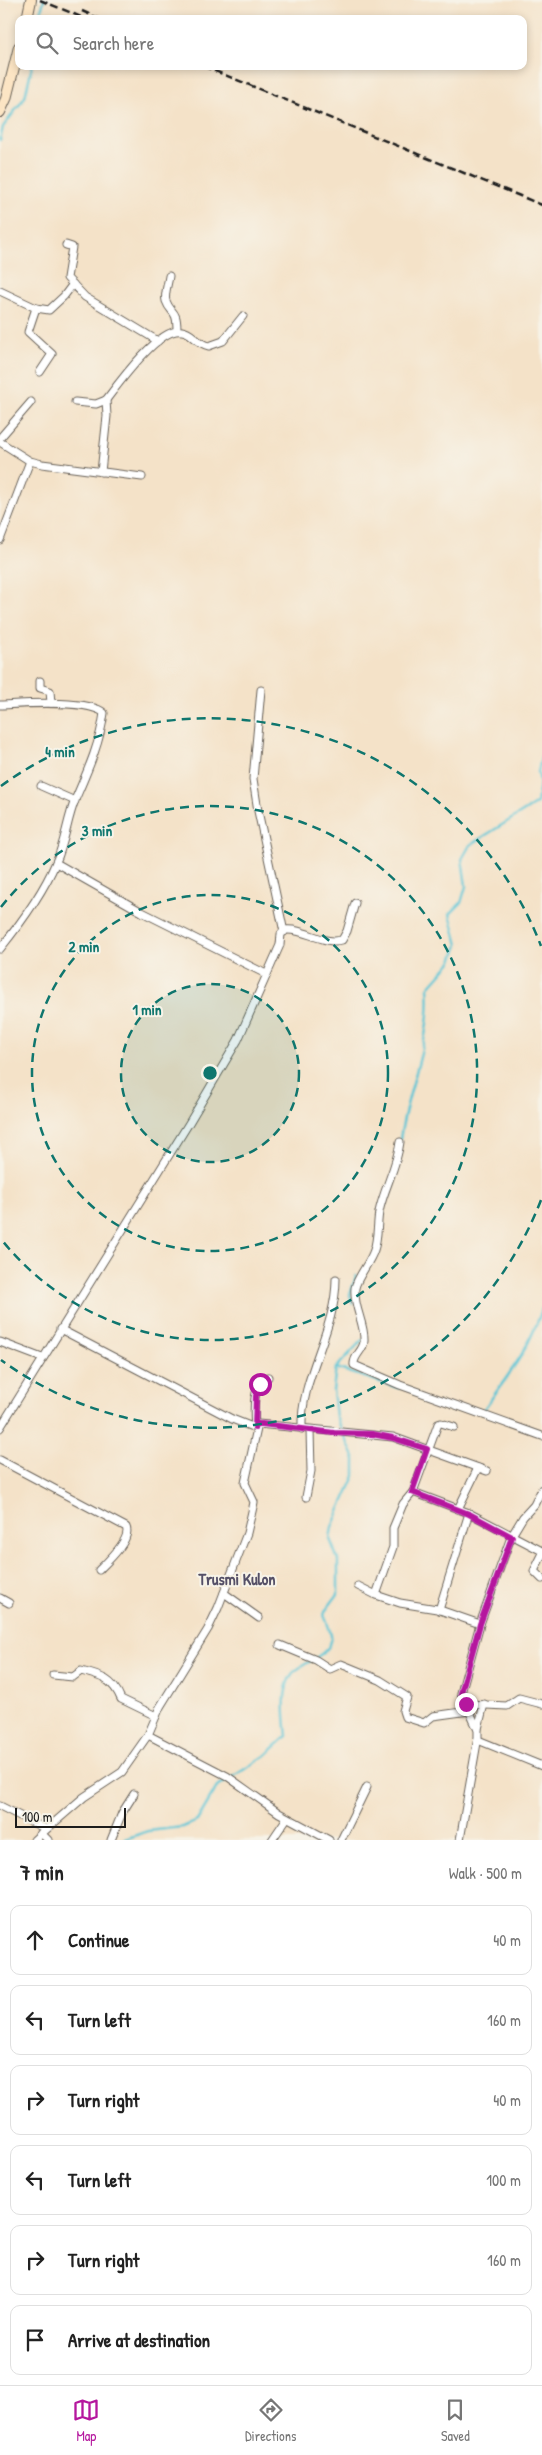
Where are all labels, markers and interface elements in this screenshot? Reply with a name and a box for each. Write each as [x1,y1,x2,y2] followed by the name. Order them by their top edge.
[15,15,527,70] search box
[33,29,61,57] icon: search
[73,30,154,56] text: Search here
[45,741,75,762] text: 4 min
[82,820,112,841] text: 3 min
[69,936,100,957] text: 2 min
[132,999,162,1020] text: 1 min
[201,1064,219,1082] centre of rings
[249,1373,272,1396] route start
[197,1568,276,1590] district label: Trusmi Kulon
[455,1693,478,1716] route end
[15,1805,126,1828] scale bar
[22,1807,52,1826] text: 100 m
[20,1858,64,1887] text: 7 min
[449,1862,522,1884] text: Walk · 500 m
[21,1926,49,1954] icon: ahead
[68,1927,129,1953] text: Continue
[493,1929,521,1951] text: 40 m
[21,2006,49,2034] icon: left
[68,2007,131,2033] text: Turn left
[487,2009,521,2031] text: 160 m
[21,2086,49,2114] icon: right
[68,2087,139,2113] text: Turn right
[493,2089,521,2111] text: 40 m
[21,2166,49,2194] icon: left
[68,2167,131,2193] text: Turn left
[486,2169,521,2191] text: 100 m
[21,2246,49,2274] icon: right
[68,2247,139,2273] text: Turn right
[487,2249,521,2271] text: 160 m
[21,2326,49,2354] icon: arrive
[68,2327,210,2353] text: Arrive at destination
[72,2396,100,2445] tab: Map
[245,2396,296,2445] tab: Directions
[441,2396,470,2445] tab: Saved

